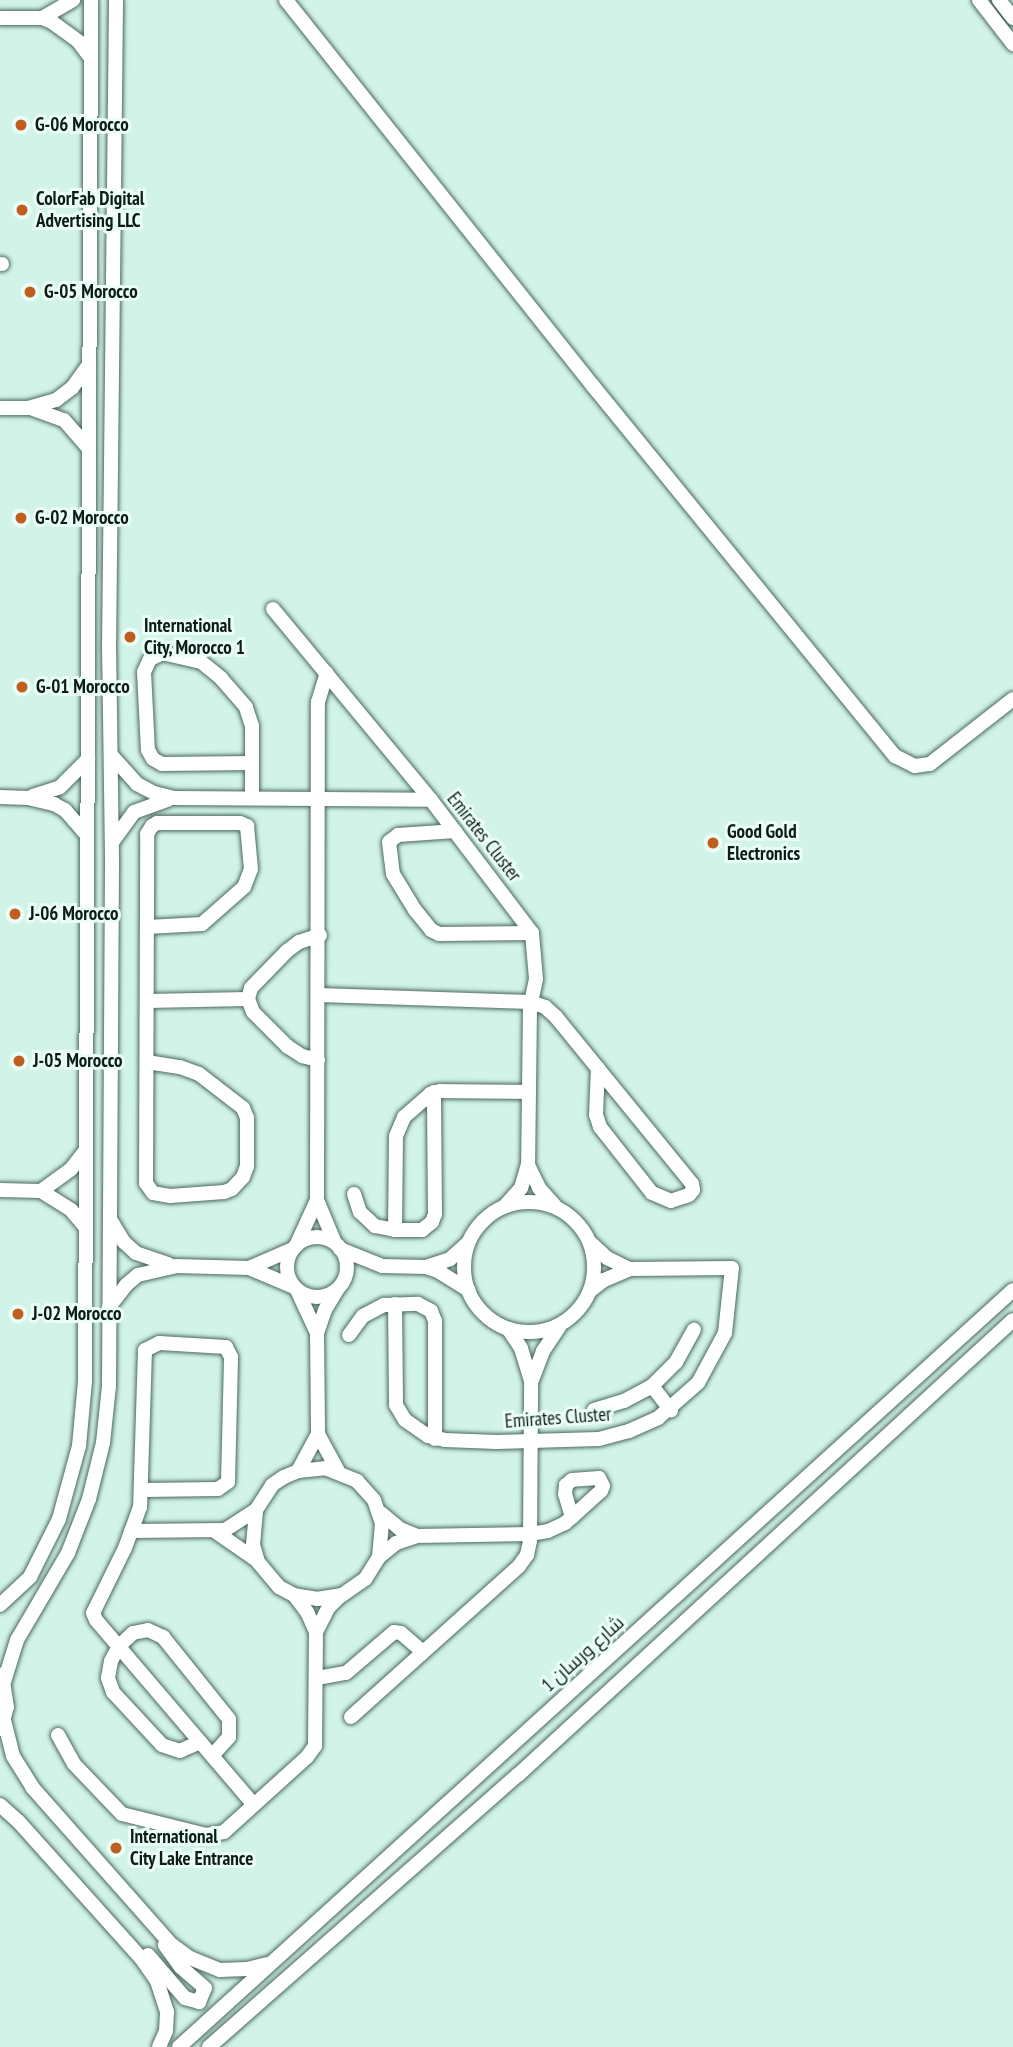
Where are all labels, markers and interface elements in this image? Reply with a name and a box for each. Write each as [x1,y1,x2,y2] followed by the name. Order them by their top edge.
[35,114,129,136] place label: G-06 Morocco
[13,117,29,133] marker: G-06 Morocco
[36,188,144,232] place label: ColorFab Digital Advertising LLC
[14,202,30,218] marker: ColorFab Digital Advertising LLC
[44,281,138,303] place label: G-05 Morocco
[22,284,38,300] marker: G-05 Morocco
[35,507,129,529] place label: G-02 Morocco
[13,510,29,526] marker: G-02 Morocco
[144,615,246,659] place label: International City, Morocco 1
[122,629,138,645] marker: International City, Morocco 1
[36,676,130,698] place label: G-01 Morocco
[14,679,30,695] marker: G-01 Morocco
[442,788,526,886] street label: Emirates Cluster
[727,821,800,865] place label: Good Gold Electronics
[705,835,721,851] marker: Good Gold Electronics
[29,903,119,925] place label: J-06 Morocco
[7,906,23,922] marker: J-06 Morocco
[33,1050,123,1072] place label: J-05 Morocco
[11,1053,27,1069] marker: J-05 Morocco
[32,1303,122,1325] place label: J-02 Morocco
[10,1306,26,1322] marker: J-02 Morocco
[504,1403,612,1433] street label: Emirates Cluster
[537,1611,629,1697] street label: شارع ورسان 1
[130,1826,254,1870] place label: International City Lake Entrance
[108,1840,124,1856] marker: International City Lake Entrance

